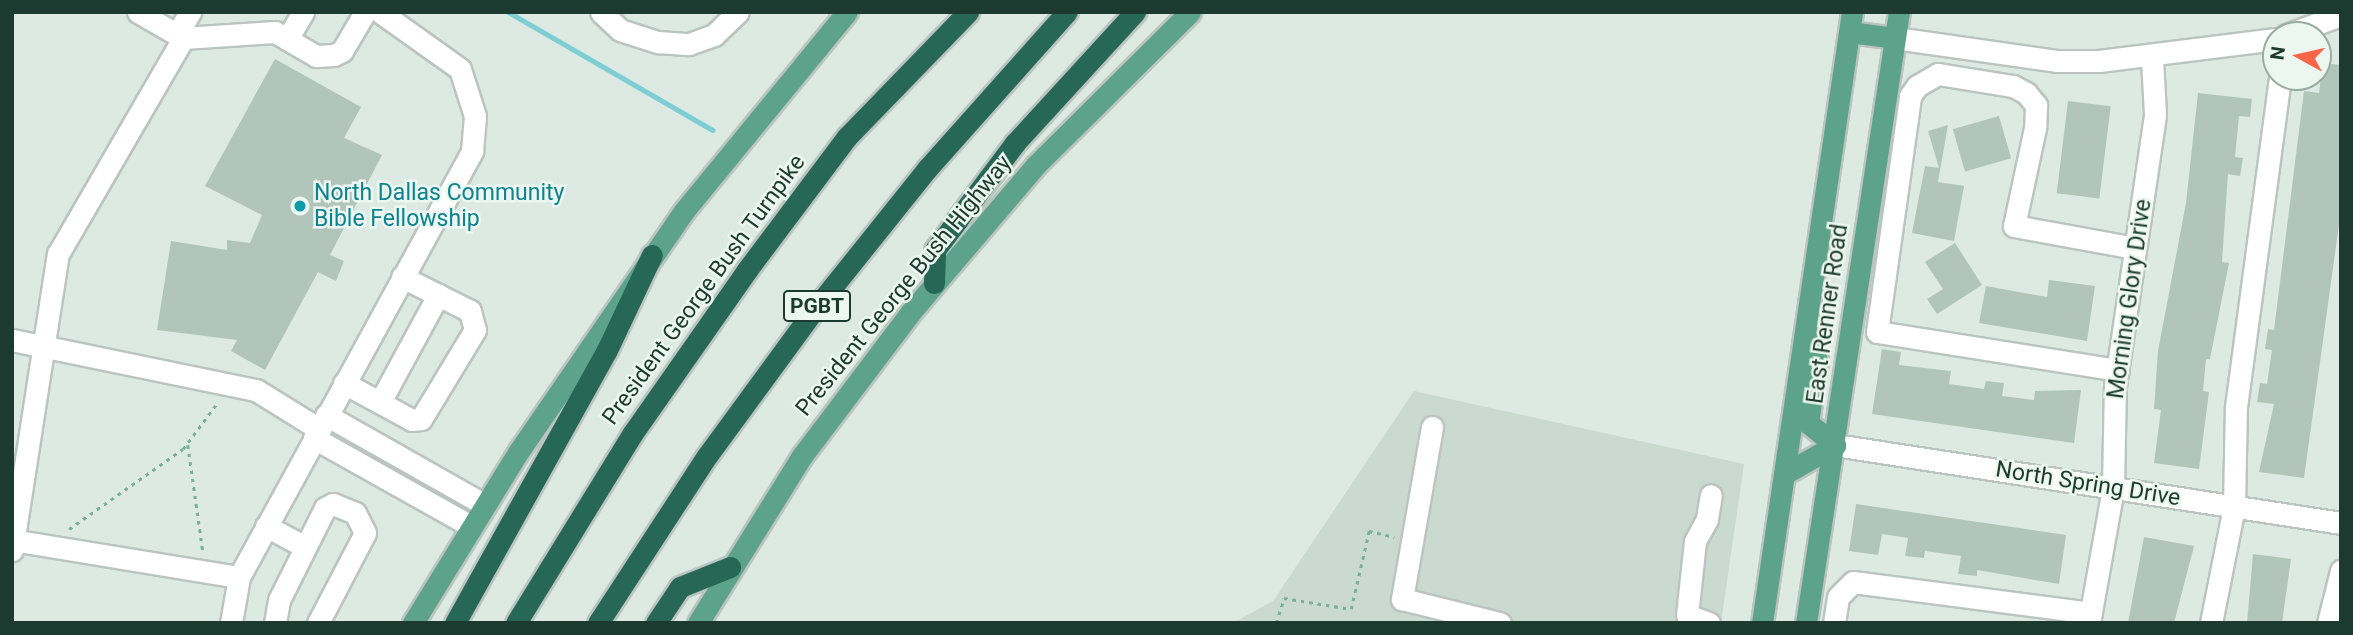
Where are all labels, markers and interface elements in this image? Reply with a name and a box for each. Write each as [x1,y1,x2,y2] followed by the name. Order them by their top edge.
[2262,21,2332,91] north arrow
[2265,45,2290,62] text: N
[597,149,811,431] street label: President George Bush Turnpike
[790,150,1018,422] street label: President George Bush Highway
[314,179,564,233] place label: North Dallas Community Bible Fellowship
[2102,197,2158,401] street label: Morning Glory Drive
[292,198,308,214] marker: North Dallas Community Bible Fellowship
[1802,222,1854,406] street label: East Renner Road
[782,288,852,324] road number: PGBT
[1994,456,2182,512] street label: North Spring Drive

